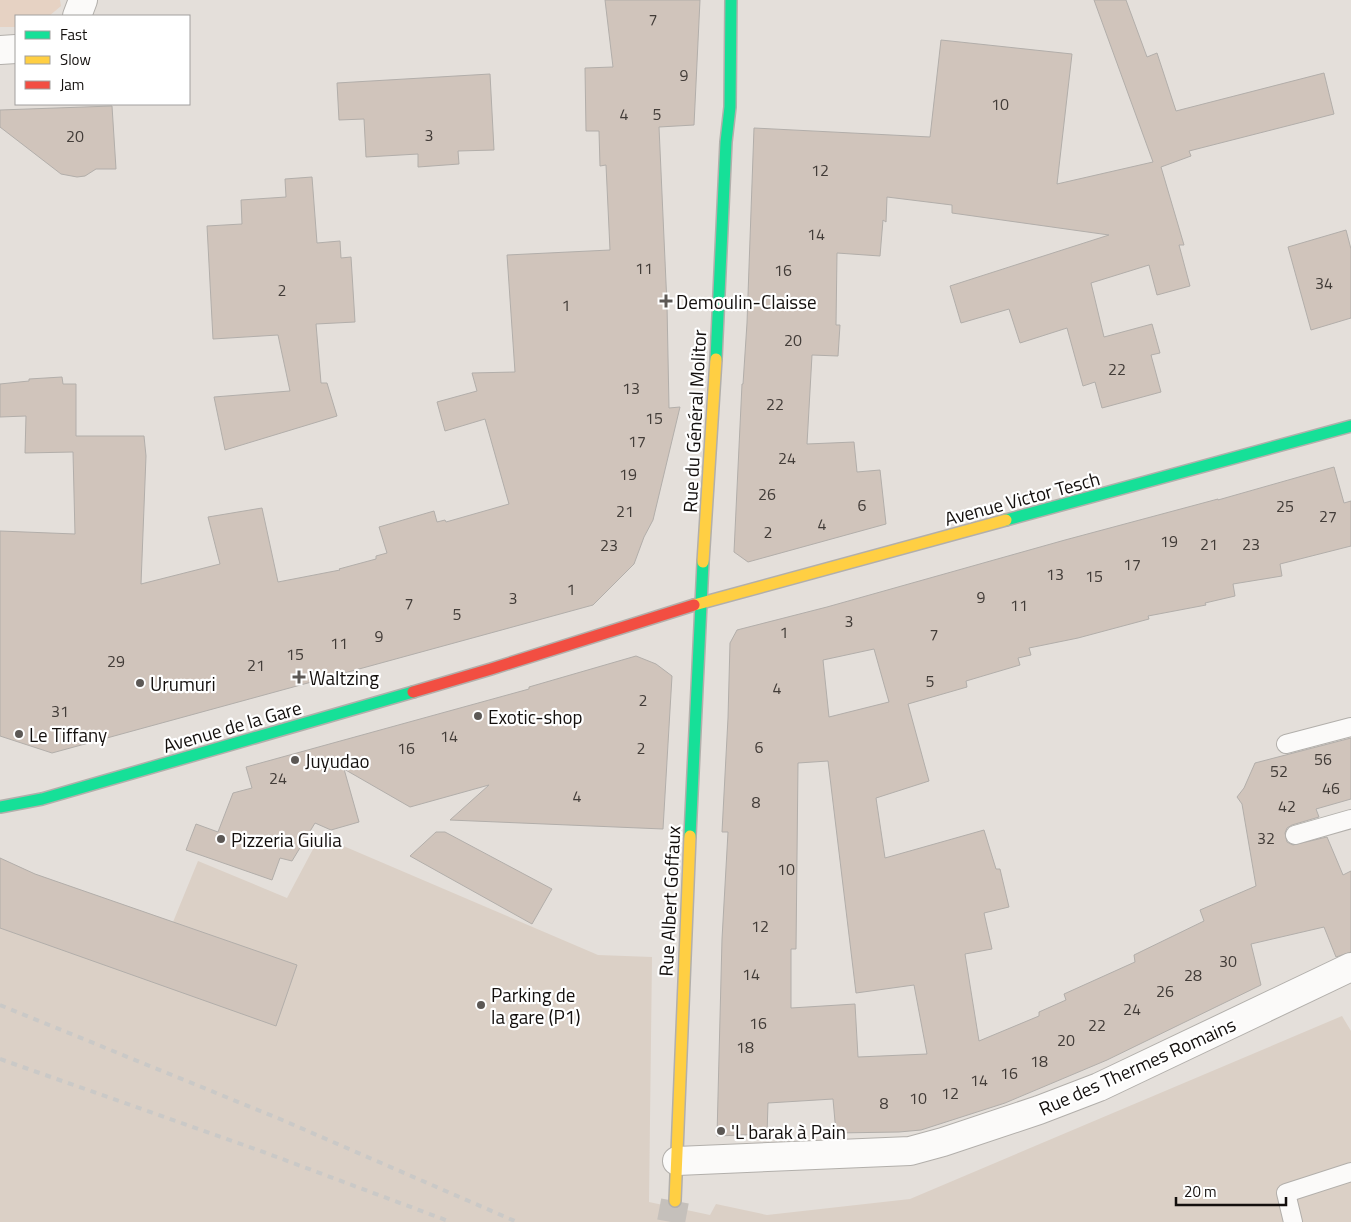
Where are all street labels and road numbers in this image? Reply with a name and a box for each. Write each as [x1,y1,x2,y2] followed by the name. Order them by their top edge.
[675,328,713,513] street label: Rue du Général Molitor
[941,463,1103,533] street label: Avenue Victor Tesch
[159,692,305,760] street label: Avenue de la Gare
[651,825,687,977] street label: Rue Albert Goffaux
[1034,1009,1240,1123] street label: Rue des Thermes Romains

